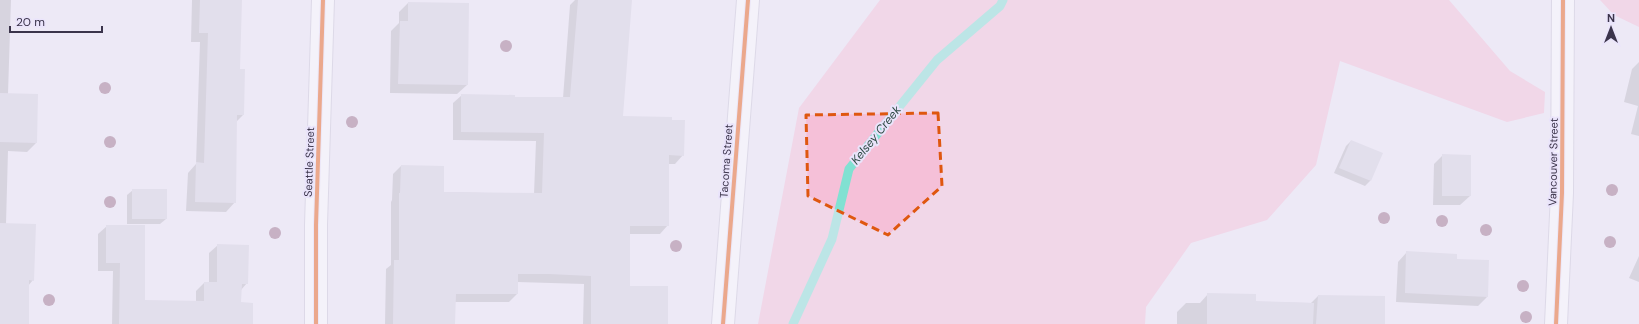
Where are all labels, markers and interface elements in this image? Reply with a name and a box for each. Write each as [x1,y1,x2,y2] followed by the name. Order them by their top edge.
[10,8,102,34] scale bar
[1591,8,1631,48] north arrow
[1607,11,1615,25] text: N
[16,14,45,30] text: 20 m
[847,102,905,168] water label: Kelsey Creek
[1545,118,1561,206] street label: Vancouver Street
[716,124,736,198] street label: Tacoma Street
[301,127,317,197] street label: Seattle Street

